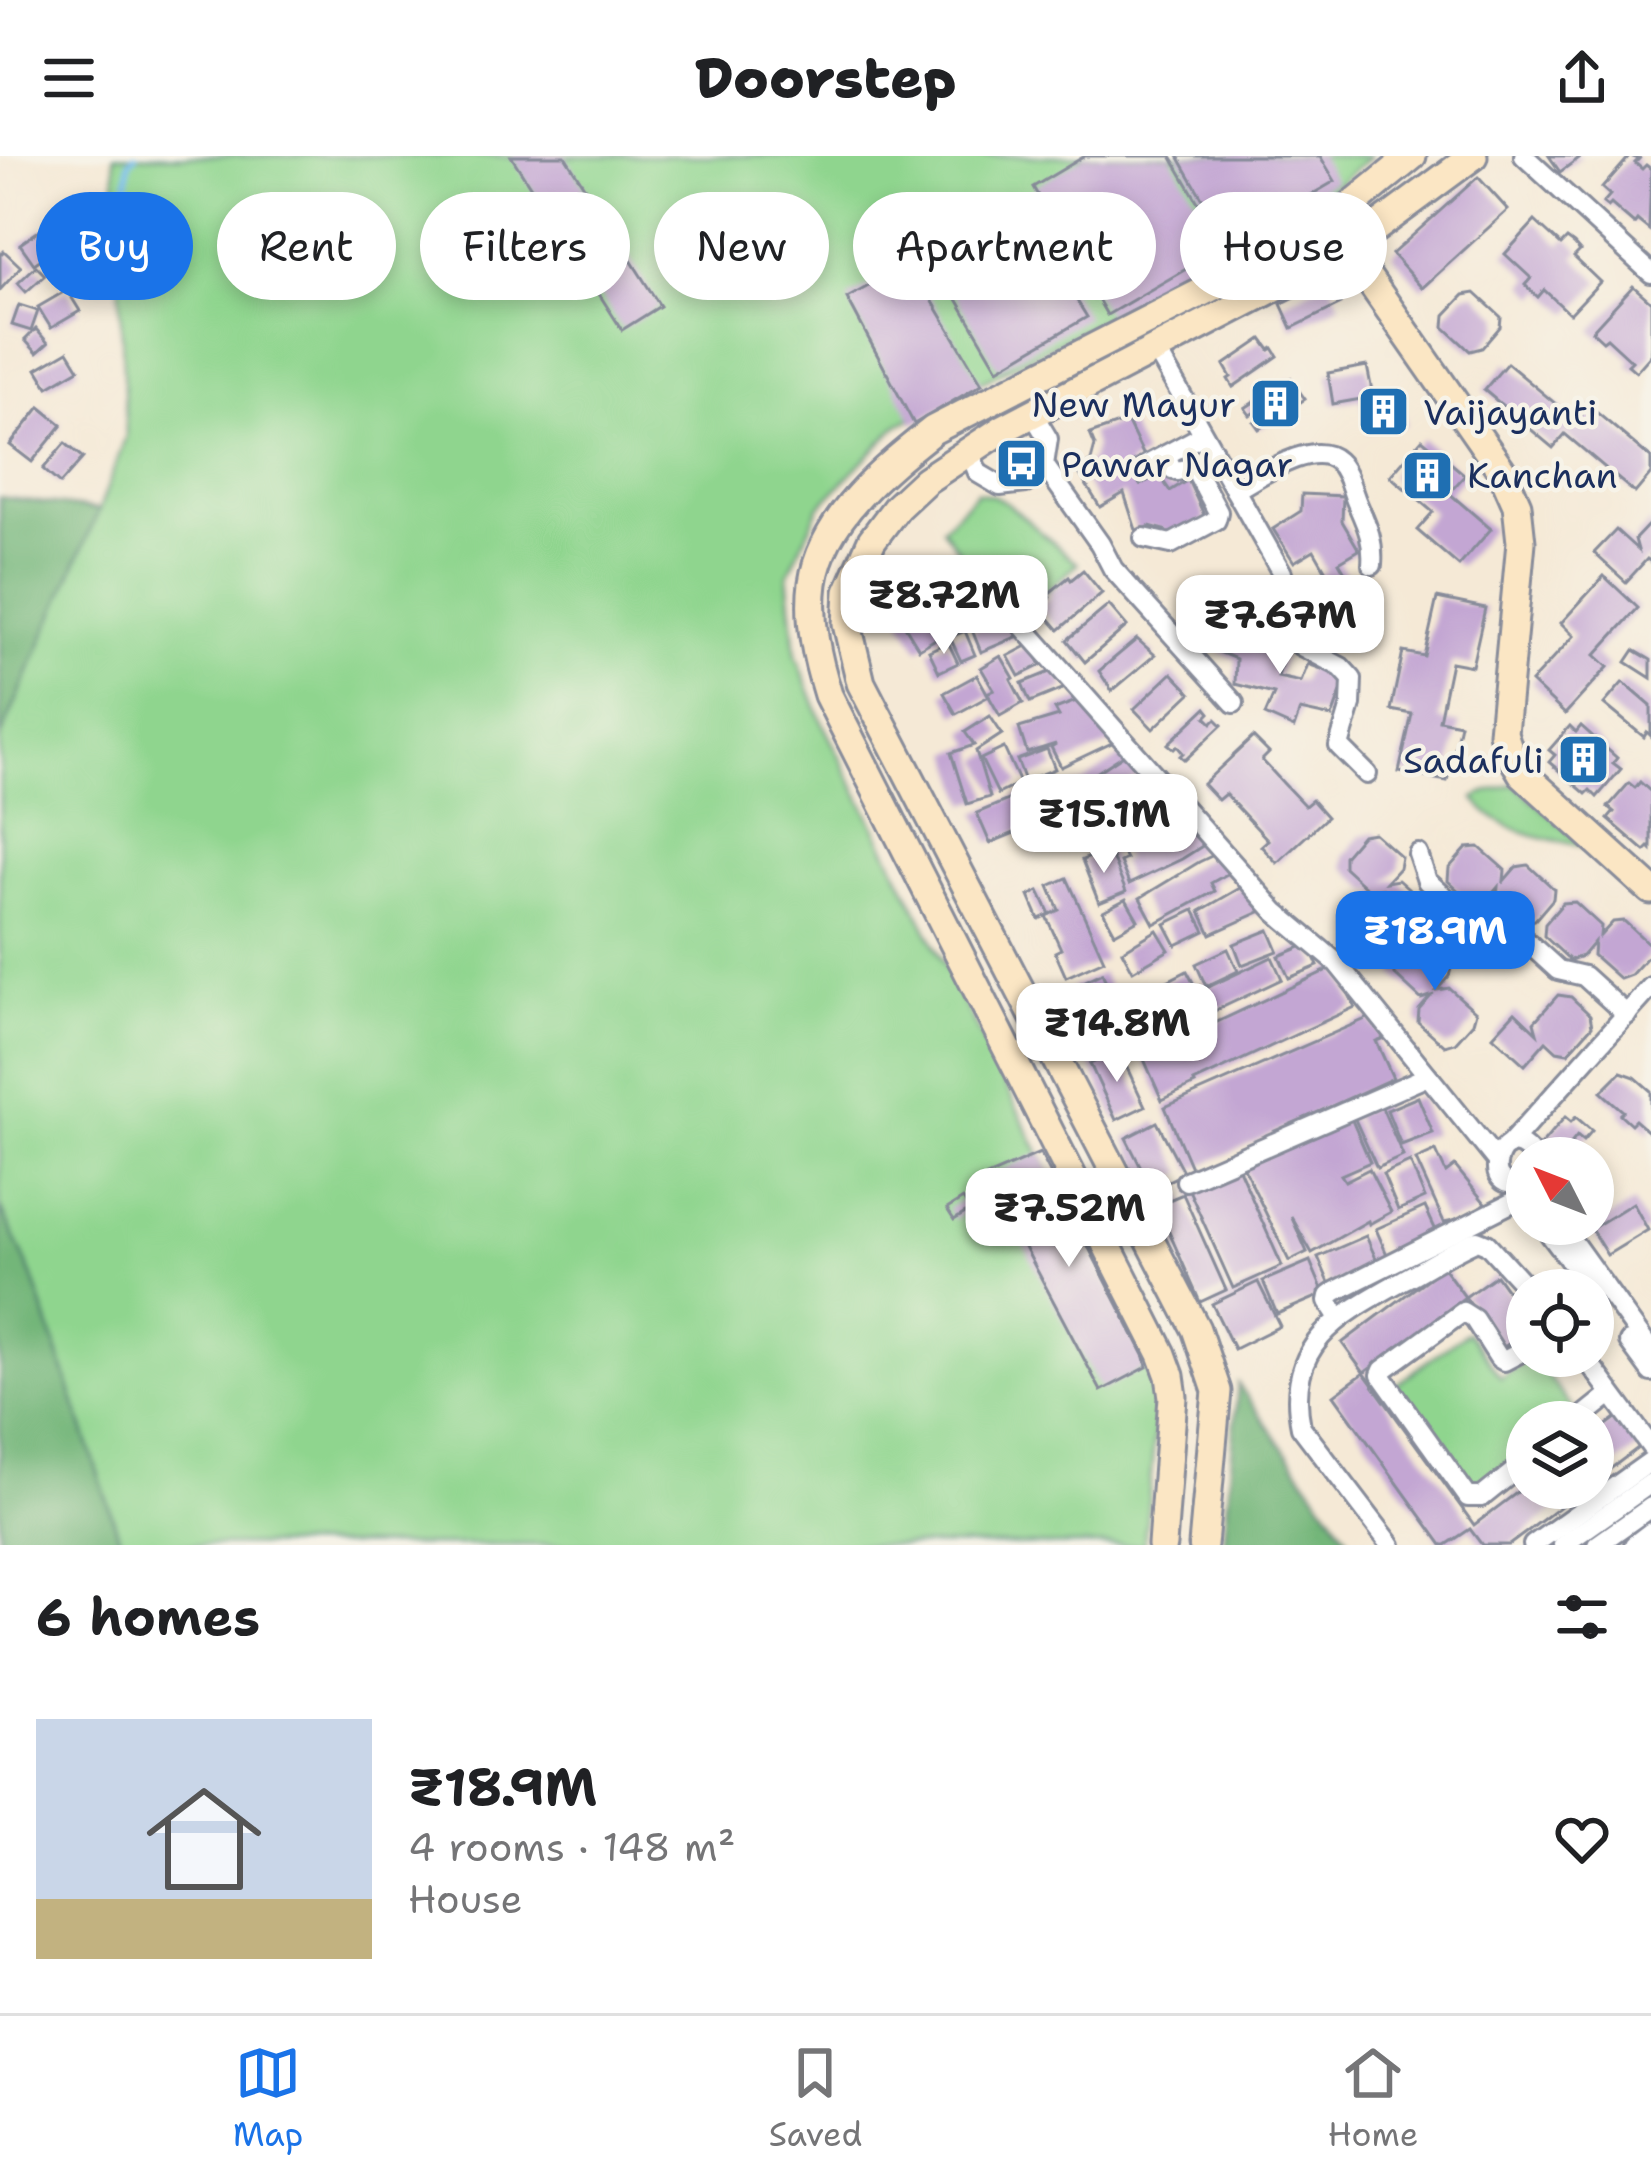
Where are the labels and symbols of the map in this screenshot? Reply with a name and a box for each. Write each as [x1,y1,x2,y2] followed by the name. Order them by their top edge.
[1247,376,1303,432] building icon: New Mayur
[1031,380,1236,429] place label: New Mayur
[1356,384,1412,440] building icon: Vaijayanti
[1423,388,1598,437] place label: Vaijayanti
[994,436,1050,492] bus stop icon: Pawar Nagar
[1061,440,1293,489] place label: Pawar Nagar
[1400,447,1456,503] building icon: Kanchan
[1467,451,1618,500] place label: Kanchan
[846,555,1042,657] pin: ₹8.72M
[1182,575,1378,677] pin: ₹7.67M
[1555,732,1611,788] building icon: Sadafuli
[1403,736,1544,785] place label: Sadafuli
[1006,774,1202,876] pin: ₹15.1M
[1337,891,1533,993] pin: ₹18.9M
[1019,983,1215,1085] pin: ₹14.8M
[1506,1137,1614,1245] north arrow
[971,1168,1167,1270] pin: ₹7.52M

